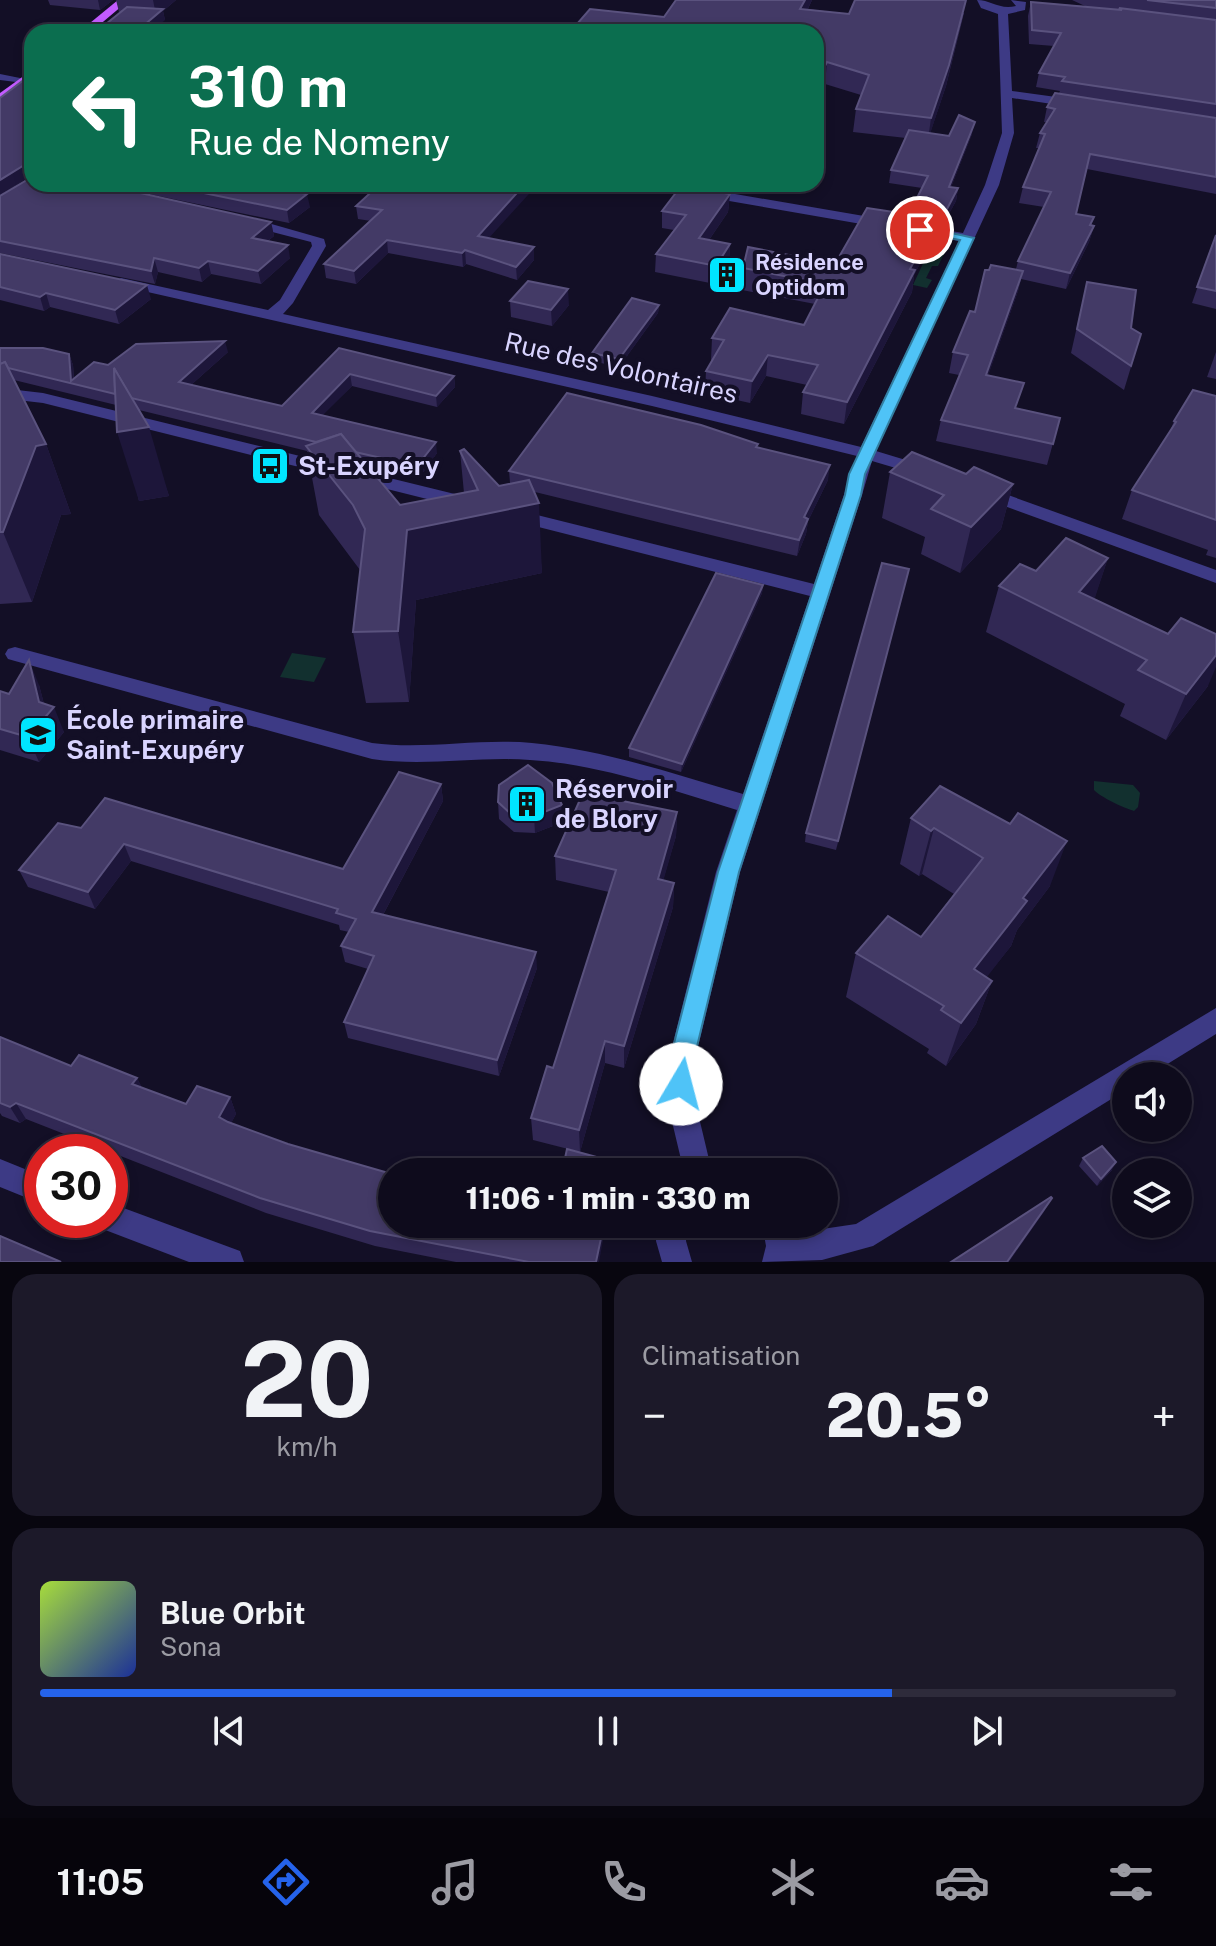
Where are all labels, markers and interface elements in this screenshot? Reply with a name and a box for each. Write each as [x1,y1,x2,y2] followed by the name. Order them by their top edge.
[188,54,348,120] text: 310 m
[56,56,160,160] icon: left
[188,121,450,163] text: Rue de Nomeny
[886,196,954,264] pin
[898,208,942,252] icon: arrive
[755,249,864,300] place label: Résidence Optidom
[706,254,748,296] building icon: Résidence Optidom
[502,326,741,409] street label: Rue des Volontaires
[249,445,291,487] bus stop icon: St-Exupéry
[298,450,440,481] place label: St-Exupéry
[66,704,245,765] place label: École primaire Saint-Exupéry
[17,714,59,756] school or university icon: École primaire Saint-Exupéry
[555,773,673,834] place label: Réservoir de Blory
[506,783,548,825] building icon: Réservoir de Blory
[639,1042,723,1126] position arrow
[1112,1062,1192,1238] map controls
[1112,1062,1192,1142] button: sound
[24,1134,128,1238] speed limit sign: 30
[1112,1158,1192,1238] button: layers
[465,1180,751,1216] text: 11:06 · 1 min · 330 m
[240,1318,374,1440] text: 20
[642,1340,800,1371] text: Climatisation
[826,1380,992,1451] text: 20.5°
[642,1390,666,1442] text: −
[1152,1390,1176,1442] text: +
[276,1431,338,1462] text: km/h
[160,1595,306,1631] text: Blue Orbit
[160,1631,221,1662] text: Sona
[207,1709,251,1753] icon: previous
[586,1709,630,1753] icon: pause
[965,1709,1009,1753] icon: next
[258,1854,314,1910] icon: directions
[427,1854,483,1910] icon: music
[596,1854,652,1910] icon: phone
[765,1854,821,1910] icon: climate
[934,1854,990,1910] icon: car
[1103,1854,1159,1910] icon: filters
[57,1861,145,1903] text: 11:05

